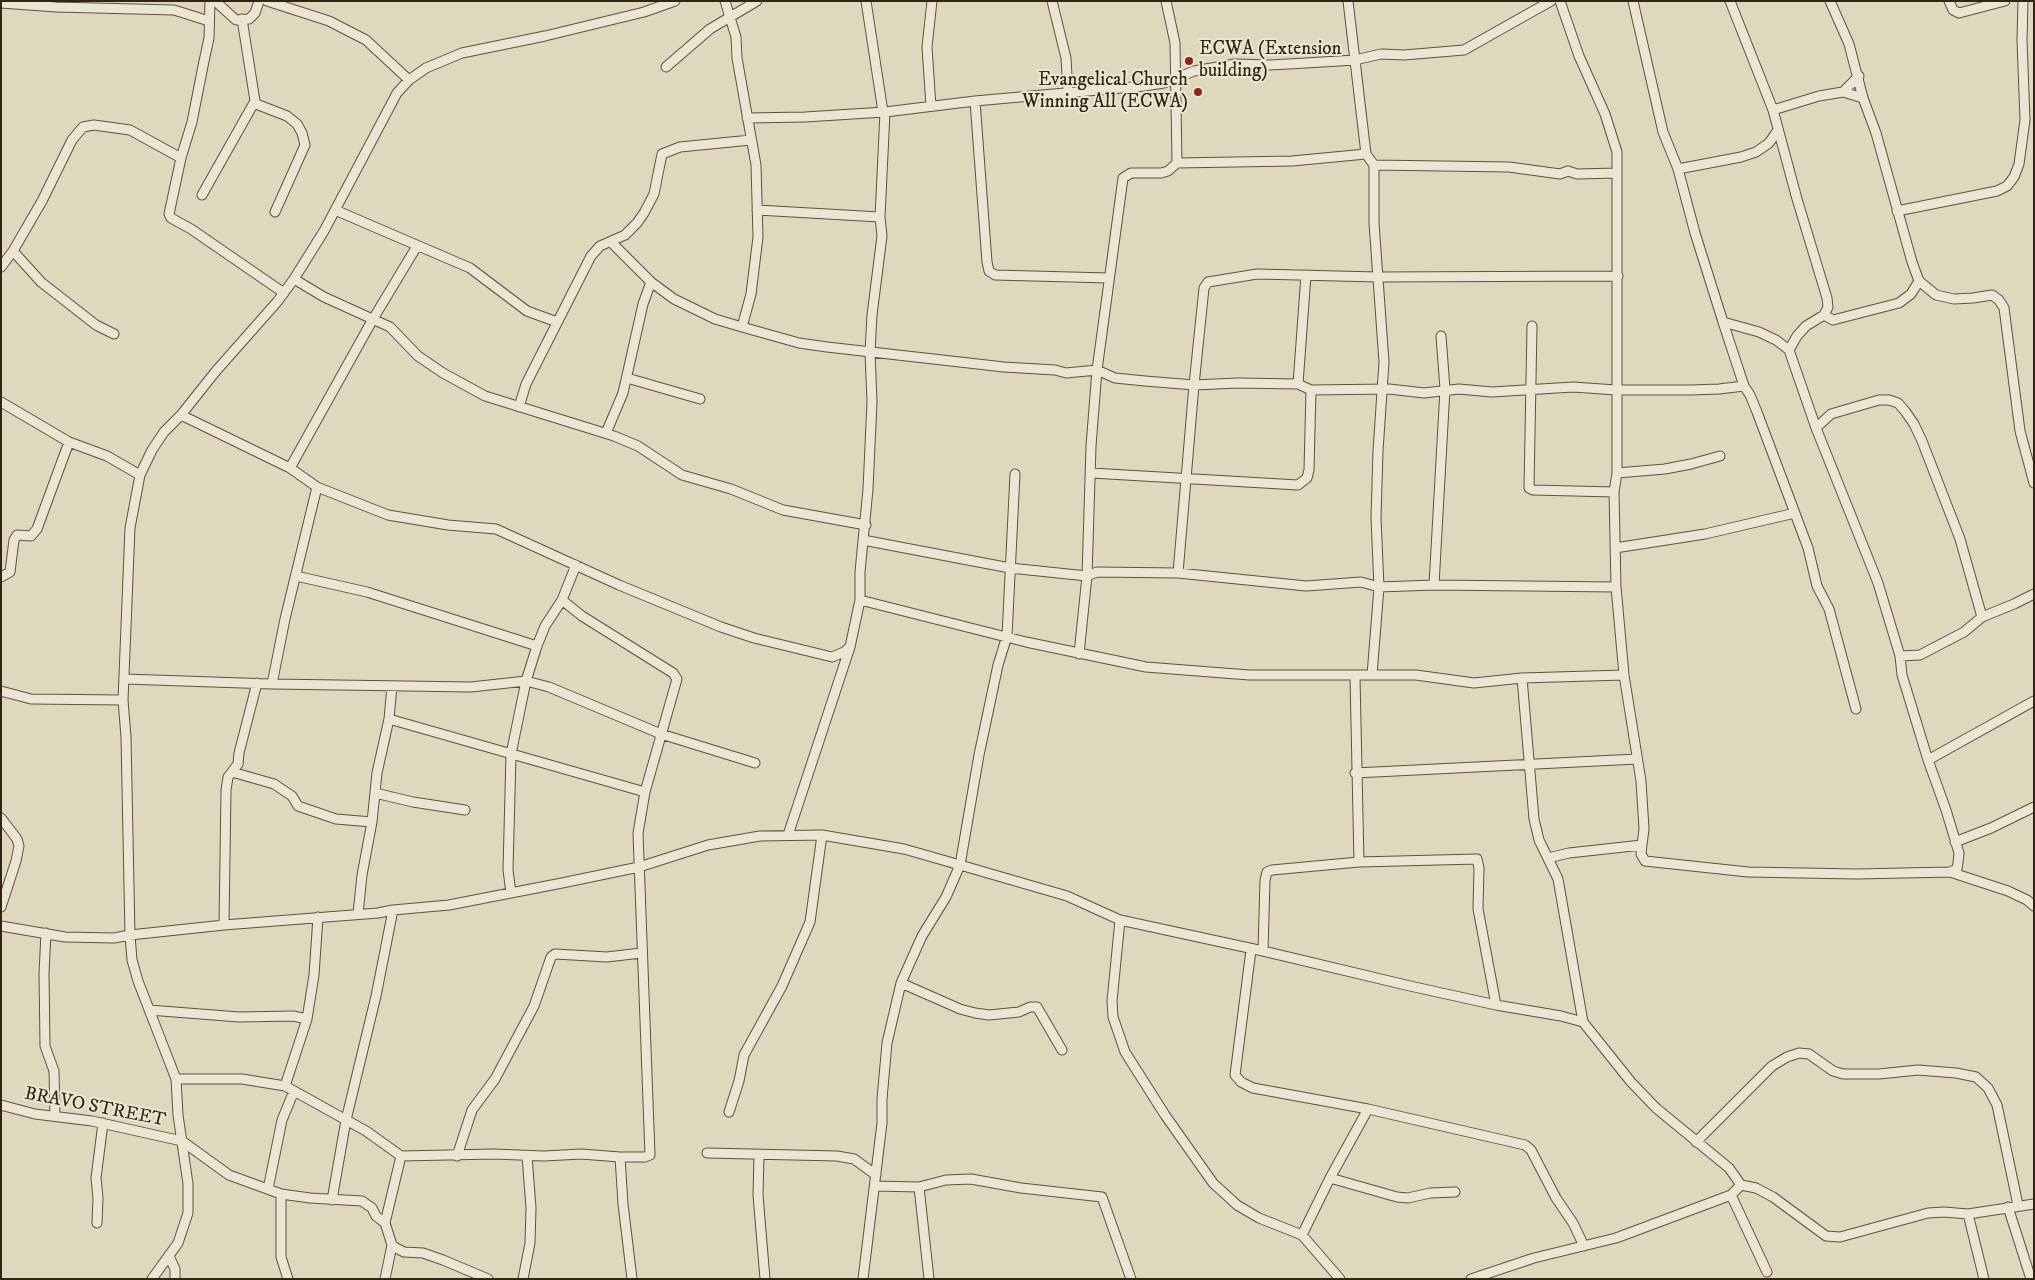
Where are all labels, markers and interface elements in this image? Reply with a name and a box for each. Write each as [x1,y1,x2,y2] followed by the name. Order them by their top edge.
[1199,39,1341,83] place label: ECWA (Extension building)
[1183,55,1195,67] marker: ECWA (Extension building)
[1022,70,1188,114] place label: Evangelical Church Winning All (ECWA)
[1192,86,1204,98] marker: Evangelical Church Winning All (ECWA)
[22,1083,168,1133] street label: BRAVO STREET

